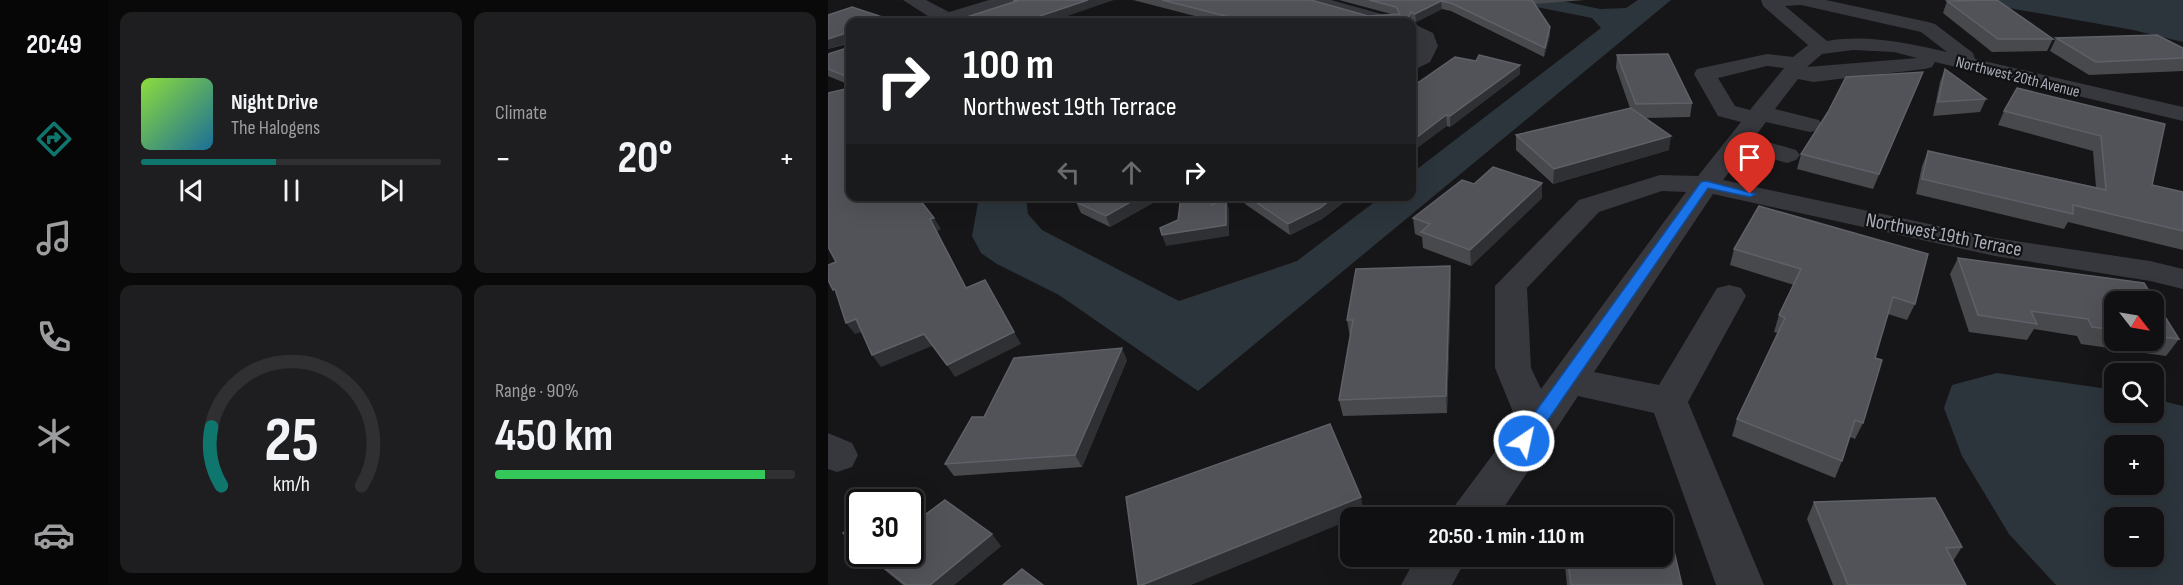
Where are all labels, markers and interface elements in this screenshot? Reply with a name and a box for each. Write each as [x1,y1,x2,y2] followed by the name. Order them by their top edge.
[26,29,82,61] text: 20:49
[963,40,1054,91] text: 100 m
[864,42,942,120] icon: right
[1954,53,2082,102] street label: Northwest 20th Avenue
[231,89,318,116] text: Night Drive
[963,91,1177,123] text: Northwest 19th Terrace
[495,101,547,125] text: Climate
[231,116,320,140] text: The Halogens
[33,118,75,160] icon: directions
[617,131,673,186] text: 20°
[1724,132,1775,194] pin
[495,139,511,179] text: −
[779,139,795,179] text: +
[1733,141,1766,174] icon: arrive
[1052,156,1085,189] icon: left
[1115,156,1148,189] icon: ahead
[1178,156,1211,189] icon: right
[175,174,208,207] icon: previous
[275,174,308,207] icon: pause
[375,174,408,207] icon: next
[1864,208,2024,262] street label: Northwest 19th Terrace
[33,217,75,259] icon: music
[2104,291,2164,351] north arrow
[2104,291,2164,567] map controls
[33,316,75,358] icon: phone
[2104,363,2164,423] button: search
[495,379,579,403] text: Range · 90%
[264,404,318,479] text: 25
[495,409,613,464] text: 450 km
[1492,409,1556,473] position arrow
[33,415,75,457] icon: climate
[2104,435,2164,495] button: +
[272,472,310,497] text: km/h
[846,489,924,567] speed limit sign: 30
[2104,507,2164,567] button: −
[33,514,75,556] icon: car
[1429,523,1584,550] text: 20:50 · 1 min · 110 m

